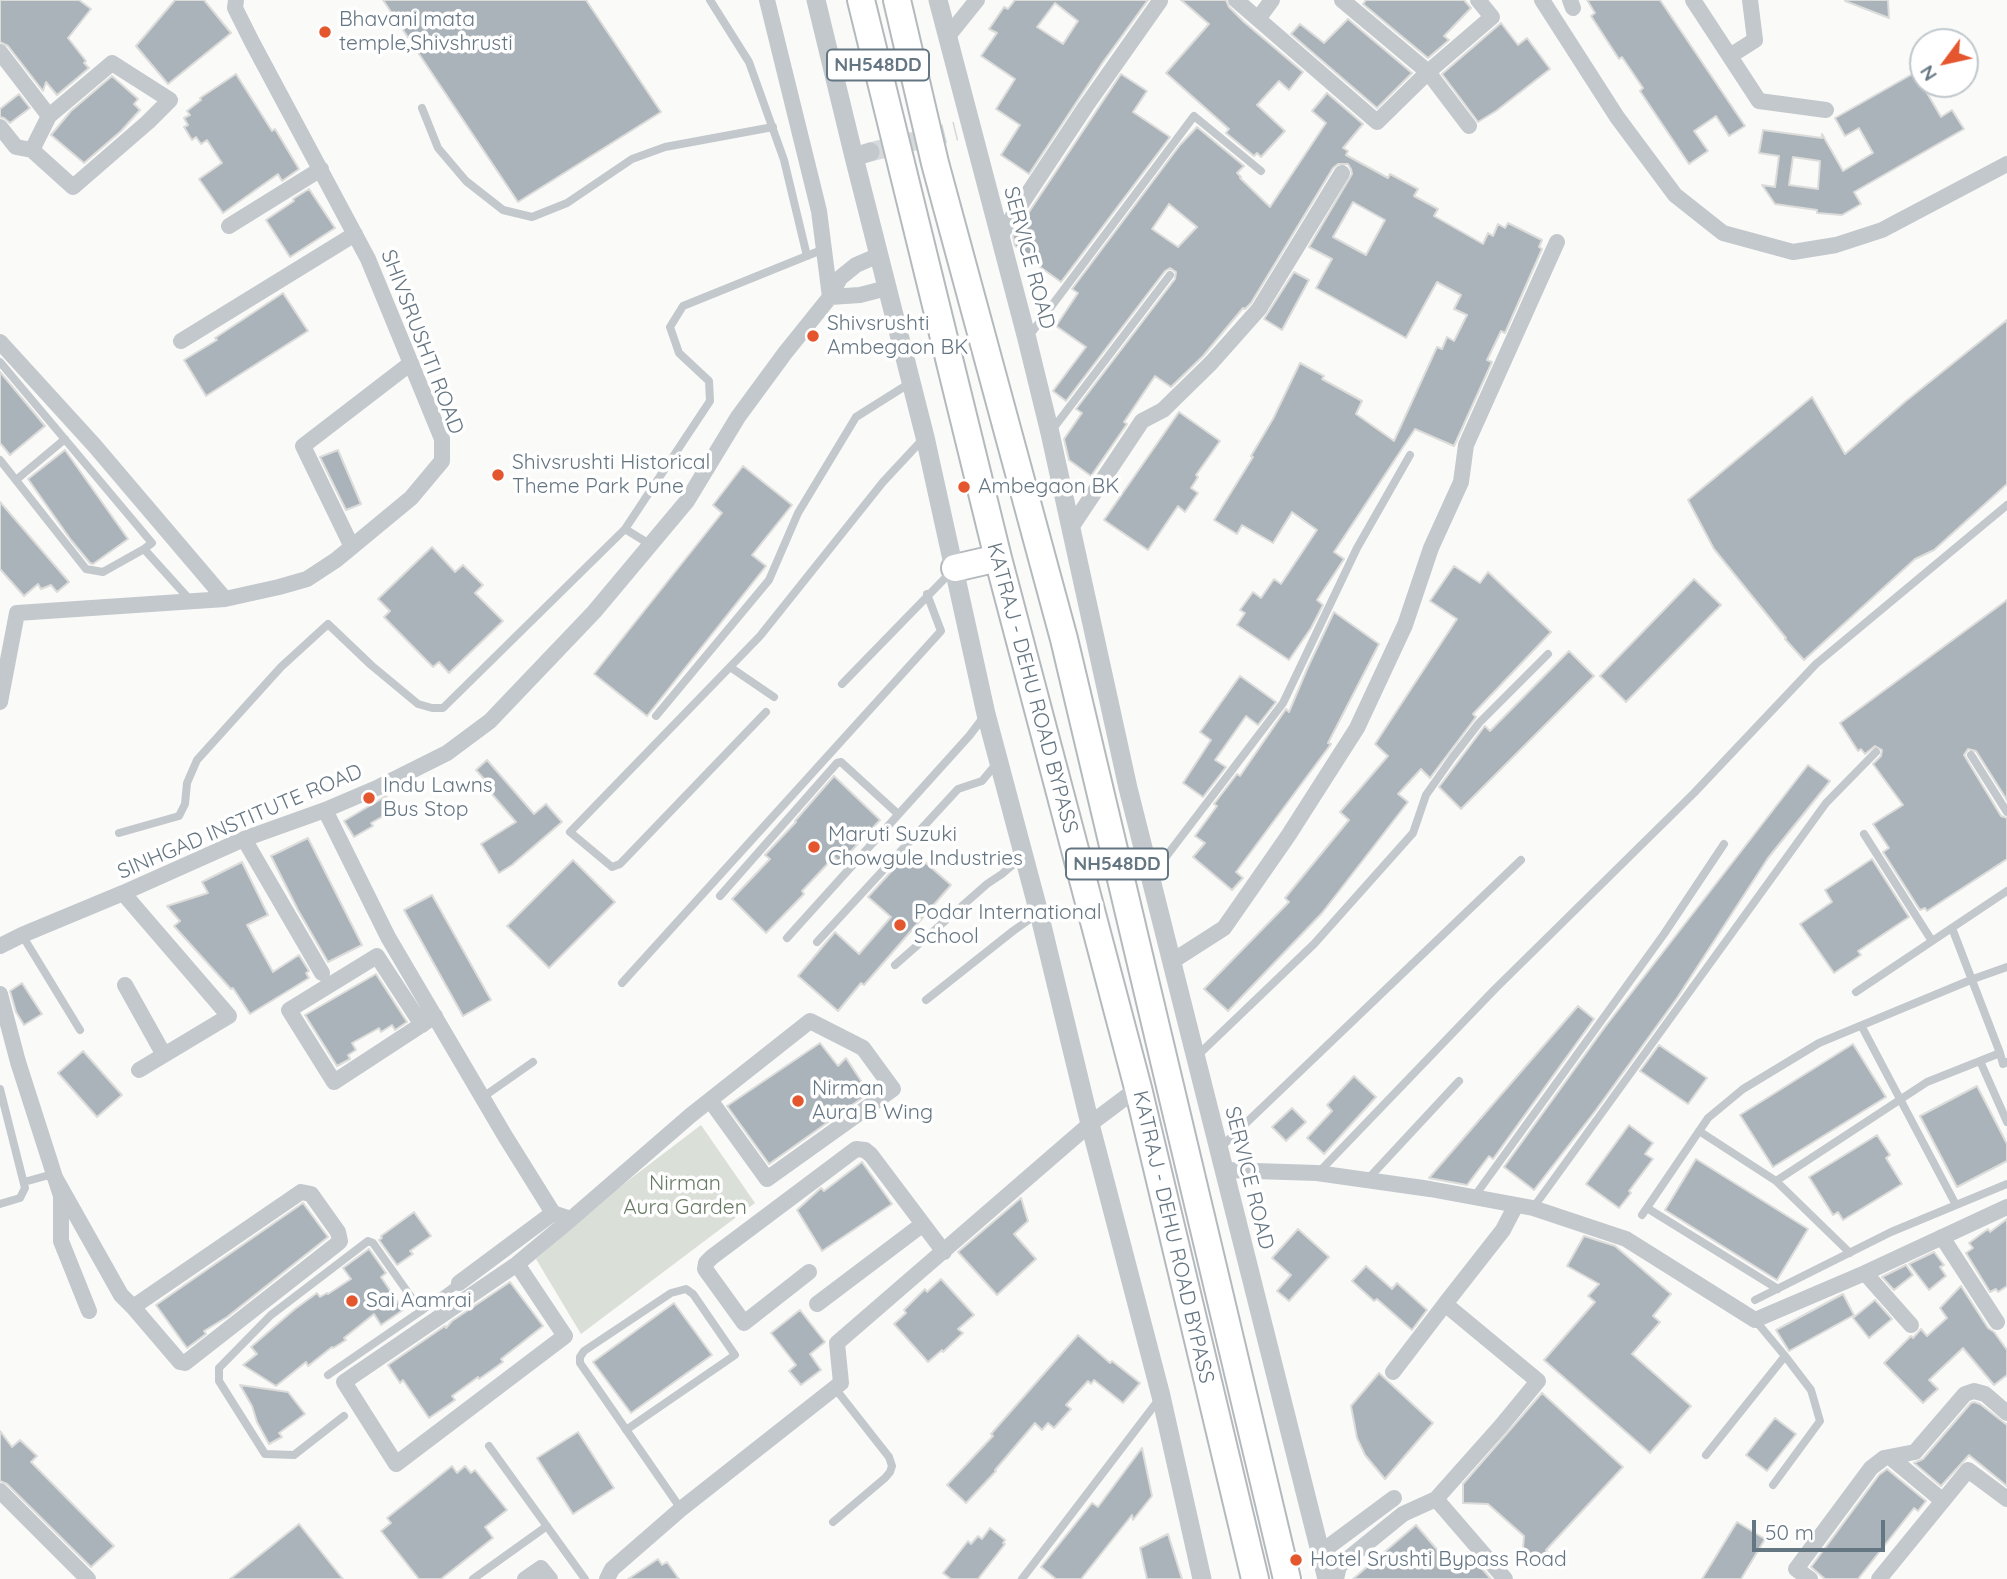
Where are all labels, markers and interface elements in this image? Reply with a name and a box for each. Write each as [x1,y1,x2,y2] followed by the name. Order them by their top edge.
[339,7,513,57] place label: Bhavani mata temple,Shivshrusti
[317,24,333,40] marker: Bhavani mata temple,Shivshrusti
[1909,28,1979,98] north arrow
[827,50,929,80] road number: NH548DD
[1914,61,1942,86] text: N
[998,184,1060,332] street label: SERVICE ROAD
[375,246,469,438] street label: SHIVSRUSHTI ROAD
[827,311,968,361] place label: Shivsrushti Ambegaon BK
[805,328,821,344] marker: Shivsrushti Ambegaon BK
[512,450,710,500] place label: Shivsrushti Historical Theme Park Pune
[490,467,506,483] marker: Shivsrushti Historical Theme Park Pune
[978,474,1119,500] place label: Ambegaon BK
[956,479,972,495] marker: Ambegaon BK
[981,540,1083,836] street label: KATRAJ - DEHU ROAD BYPASS
[114,759,366,885] street label: SINHGAD INSTITUTE ROAD
[383,773,493,823] place label: Indu Lawns Bus Stop
[361,790,377,806] marker: Indu Lawns Bus Stop
[828,822,1023,872] place label: Maruti Suzuki Chowgule Industries
[806,839,822,855] marker: Maruti Suzuki Chowgule Industries
[1066,848,1168,880] road number: NH548DD
[914,900,1101,950] place label: Podar International School
[892,917,908,933] marker: Podar International School
[812,1076,933,1126] place label: Nirman Aura B Wing
[1127,1088,1219,1386] street label: KATRAJ - DEHU ROAD BYPASS
[790,1093,806,1109] marker: Nirman Aura B Wing
[1219,1104,1279,1252] street label: SERVICE ROAD
[623,1171,747,1221] park label: Nirman Aura Garden
[366,1288,472,1314] place label: Sai Aamrai
[344,1293,360,1309] marker: Sai Aamrai
[1755,1506,1888,1550] scale bar
[1765,1519,1814,1545] text: 50 m
[1310,1547,1567,1573] place label: Hotel Srushti Bypass Road
[1288,1552,1304,1568] marker: Hotel Srushti Bypass Road

